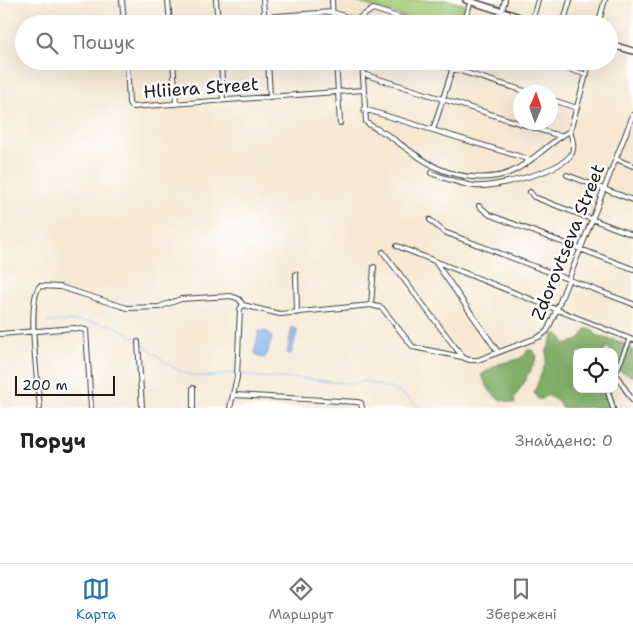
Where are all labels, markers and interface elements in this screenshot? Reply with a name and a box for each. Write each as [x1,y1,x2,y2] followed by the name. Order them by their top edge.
[15,15,618,70] search box
[33,29,61,57] icon: search
[73,30,135,55] text: Пошук
[142,72,260,104] street label: Hliiera Street
[513,85,558,130] north arrow
[526,160,610,323] street label: Zdorovtseva Street
[573,348,618,393] map controls
[573,348,618,393] button: locate
[15,373,115,396] scale bar
[22,376,68,394] text: 200 m
[20,427,86,455] text: Поруч
[515,430,613,451] text: Знайдено: 0
[76,575,116,623] tab: Карта
[268,575,334,623] tab: Маршрут
[486,575,557,623] tab: Збережені

